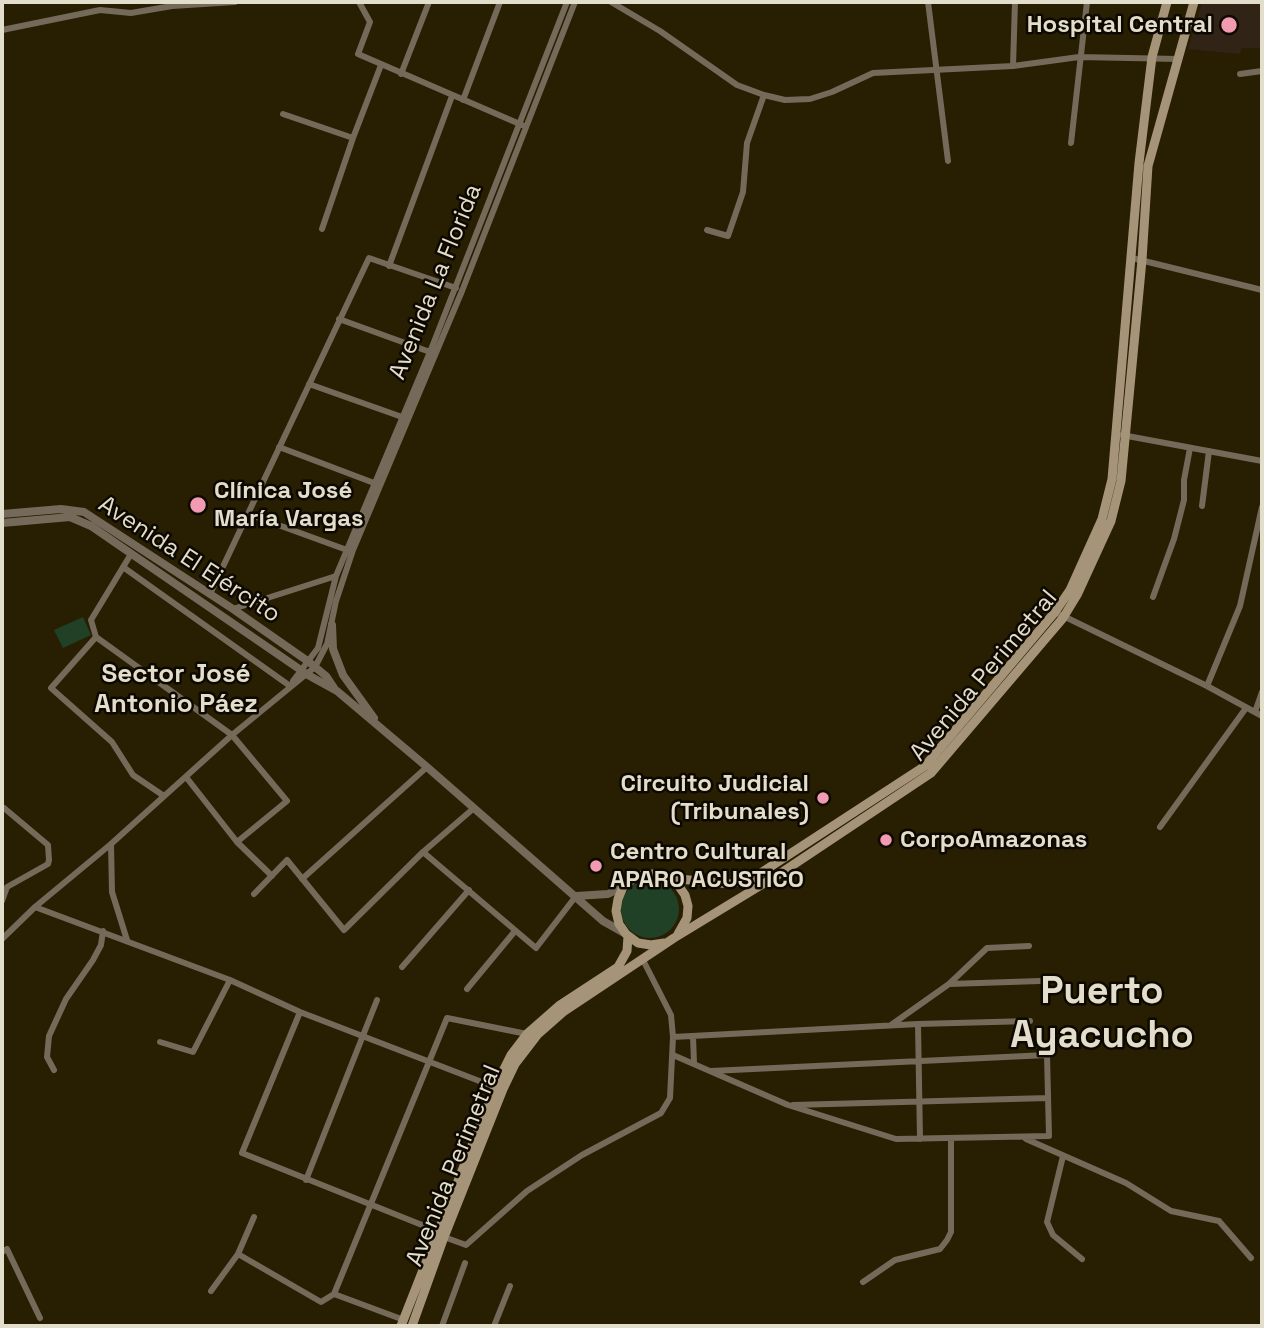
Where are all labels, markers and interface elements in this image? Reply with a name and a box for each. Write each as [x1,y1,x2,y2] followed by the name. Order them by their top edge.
[1027,11,1213,39] place label: Hospital Central
[1219,15,1239,35] marker: Hospital Central
[384,180,488,384] street label: Avenida La Florida
[214,477,364,533] place label: Clínica José María Vargas
[93,491,285,629] street label: Avenida El Ejército
[188,495,208,515] marker: Clínica José María Vargas
[904,585,1064,767] street label: Avenida Perimetral
[94,659,258,720] district label: Sector José Antonio Páez
[621,770,809,826] place label: Circuito Judicial (Tribunales)
[815,790,831,806] marker: Circuito Judicial (Tribunales)
[900,826,1087,854] place label: CorpoAmazonas
[878,832,894,848] marker: CorpoAmazonas
[610,838,804,894] place label: Centro Cultural APARO ACUSTICO
[588,858,604,874] marker: Centro Cultural APARO ACUSTICO
[1010,970,1194,1060] district label: Puerto Ayacucho
[401,1061,507,1271] street label: Avenida Perimetral

